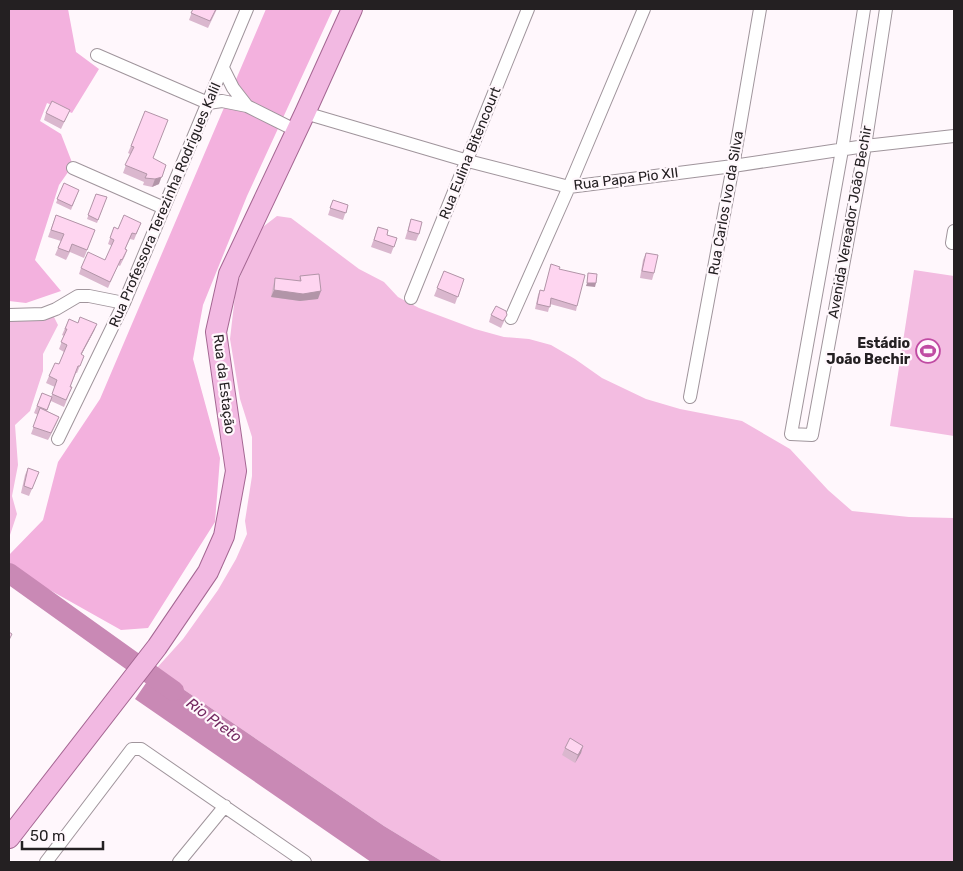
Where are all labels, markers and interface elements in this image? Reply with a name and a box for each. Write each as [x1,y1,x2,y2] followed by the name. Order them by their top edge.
[106,80,224,330] street label: Rua Professora Terezinha Rodrigues Kalil
[436,84,505,222] street label: Rua Eulina Bitencourt
[825,124,875,320] street label: Avenida Vereador João Bechir
[705,130,747,276] street label: Rua Carlos Ivo da Silva
[573,164,679,194] street label: Rua Papa Pio XII
[209,333,239,435] street label: Rua da Estação
[826,335,911,368] place label: Estádio João Bechir
[915,338,941,364] sports icon: Estádio João Bechir
[183,694,245,746] water label: Rio Preto
[22,818,104,850] scale bar
[30,827,65,845] text: 50 m

